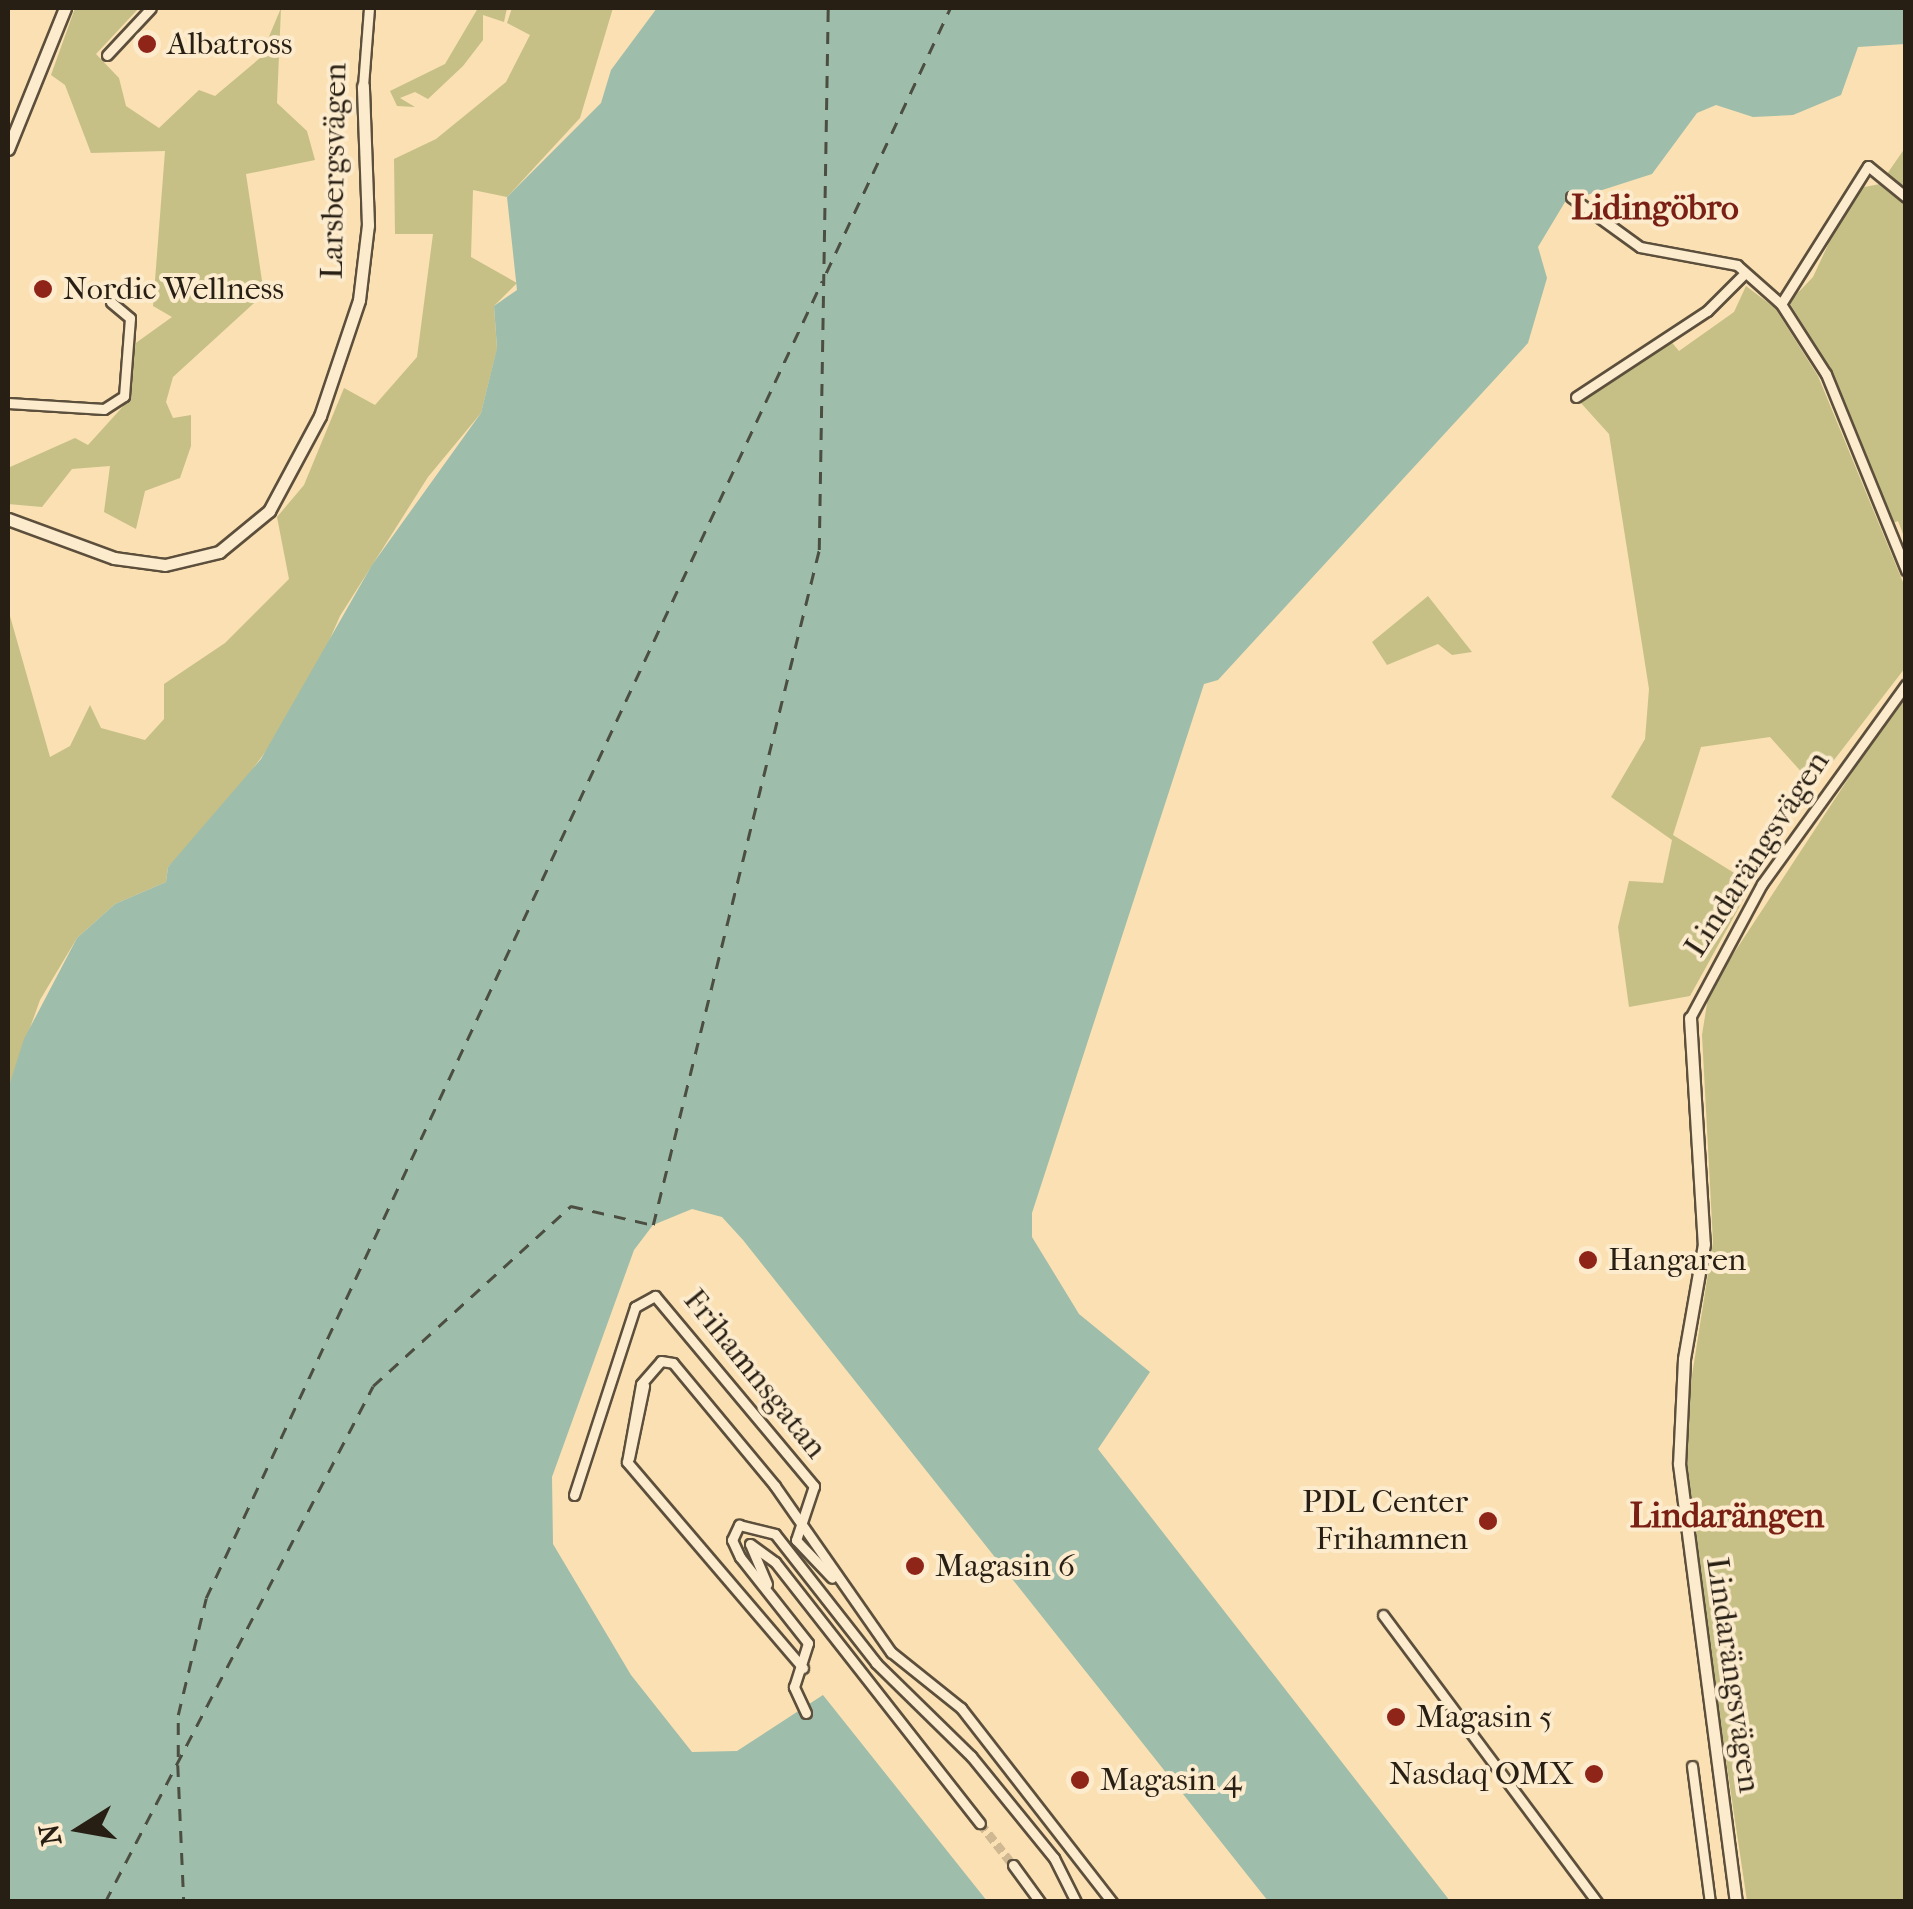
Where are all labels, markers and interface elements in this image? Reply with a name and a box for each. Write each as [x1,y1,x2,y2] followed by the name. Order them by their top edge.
[167,25,293,63] place label: Albatross
[136,33,158,55] marker: Albatross
[313,62,355,280] street label: Larsbergsvägen
[1571,187,1739,229] district label: Lidingöbro
[63,270,284,308] place label: Nordic Wellness
[32,278,54,300] marker: Nordic Wellness
[1676,744,1838,964] street label: Lindarängsvägen
[1608,1241,1746,1279] place label: Hangaren
[1577,1249,1599,1271] marker: Hangaren
[675,1282,835,1466] street label: Frihamnsgatan
[1302,1484,1468,1559] place label: PDL Center Frihamnen
[1630,1495,1824,1537] district label: Lindarängen
[1477,1510,1499,1532] marker: PDL Center Frihamnen
[935,1547,1075,1585] place label: Magasin 6
[904,1555,926,1577] marker: Magasin 6
[1697,1555,1769,1795] street label: Lindarängsvägen
[1416,1698,1552,1736] place label: Magasin 5
[1385,1706,1407,1728] marker: Magasin 5
[1389,1755,1574,1793] place label: Nasdaq OMX
[1100,1761,1242,1799] place label: Magasin 4
[1583,1763,1605,1785] marker: Nasdaq OMX
[1069,1769,1091,1791] marker: Magasin 4
[30,1779,130,1879] north arrow
[32,1821,68,1848] text: N

